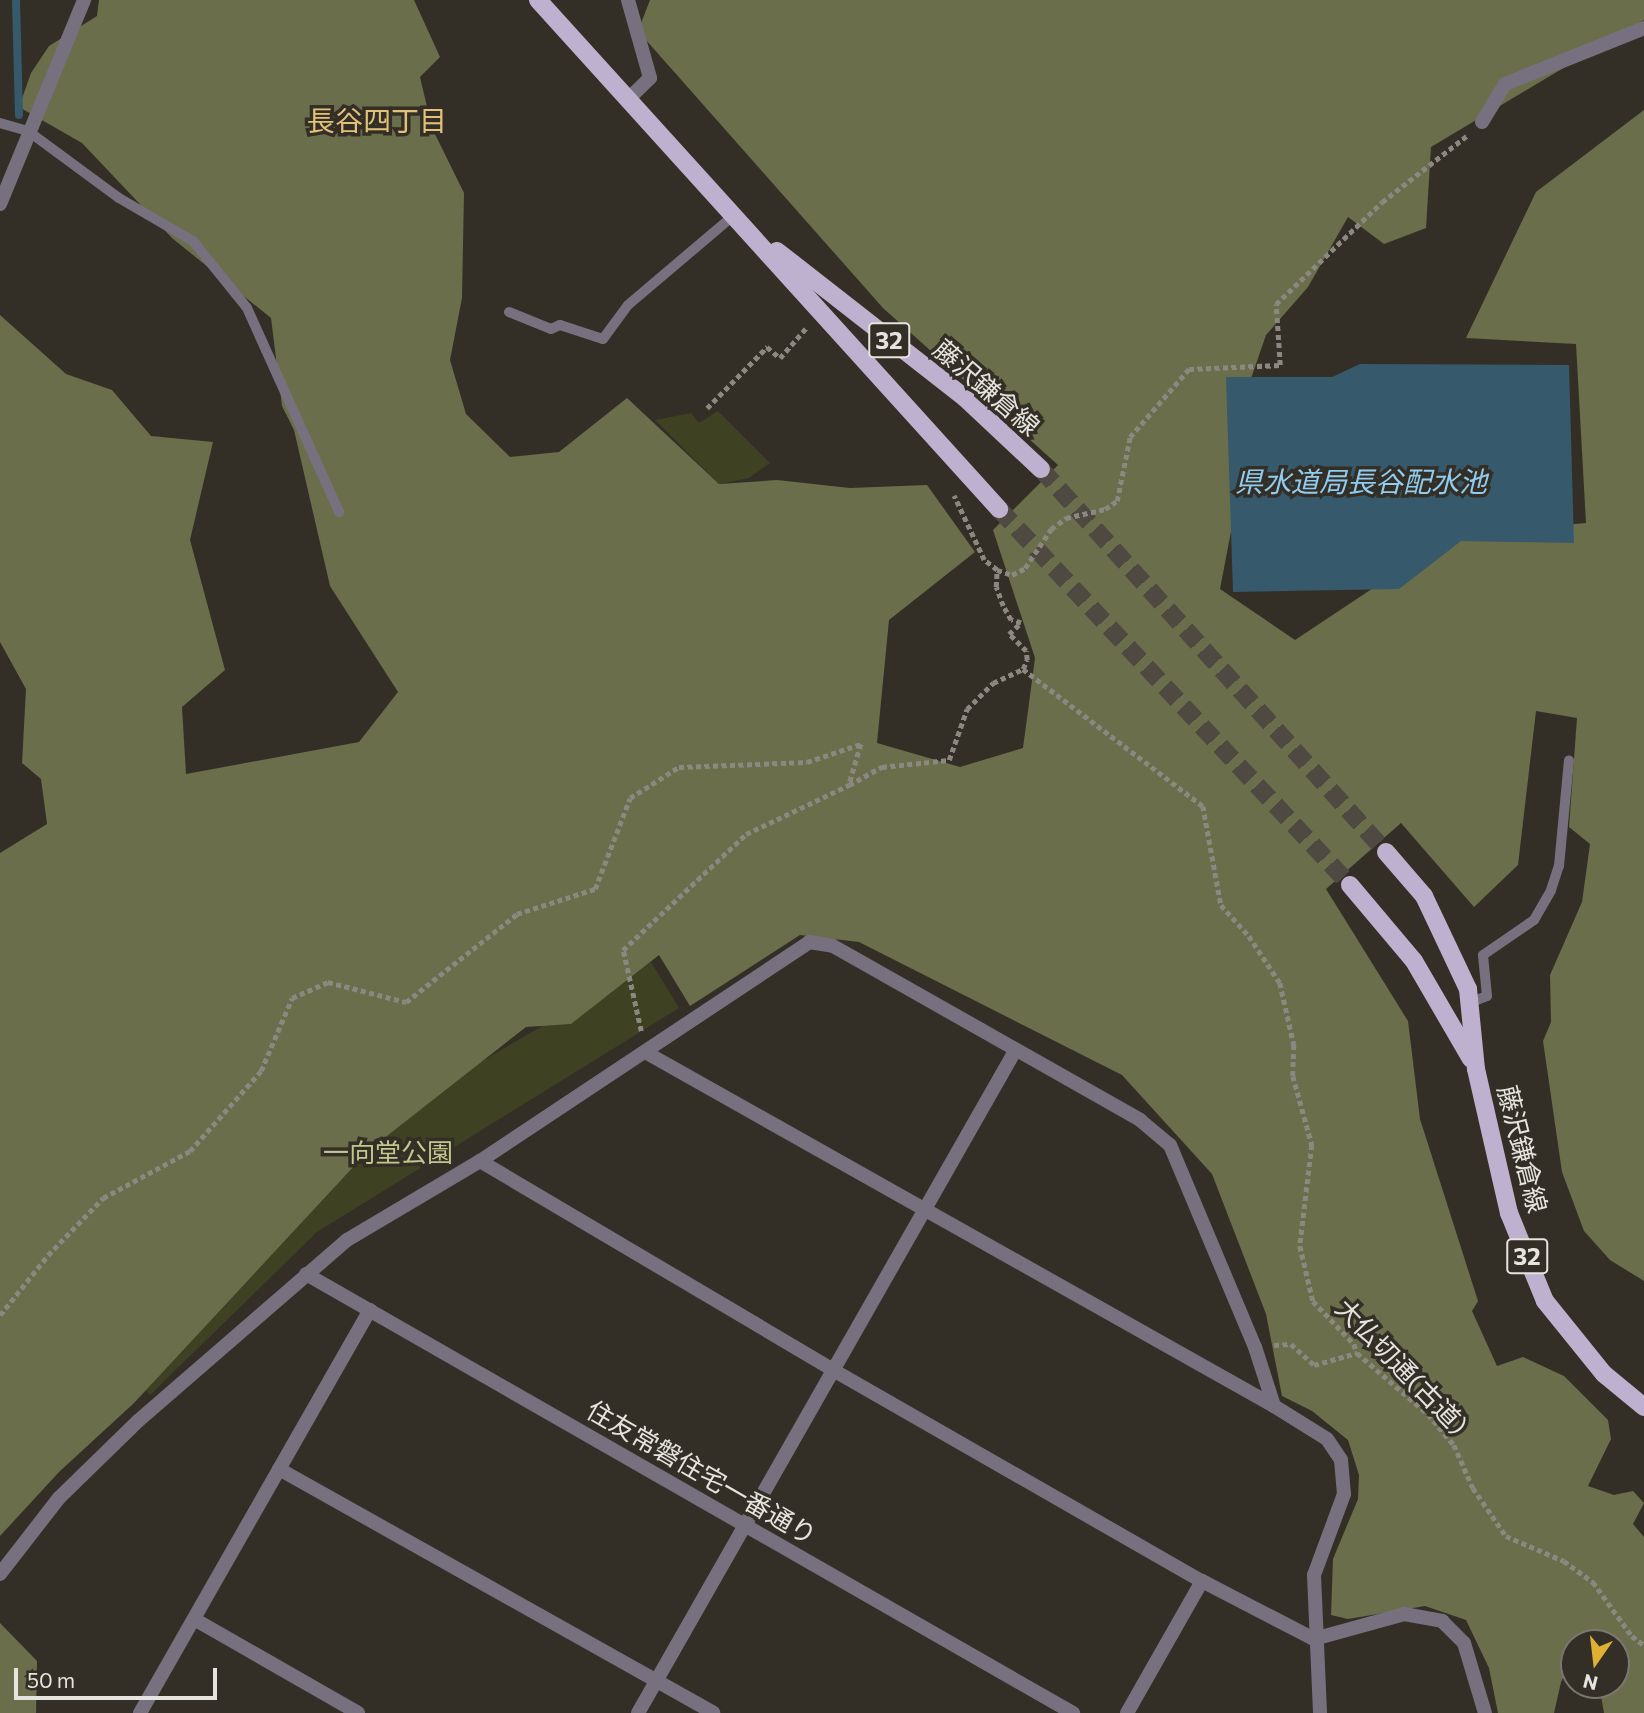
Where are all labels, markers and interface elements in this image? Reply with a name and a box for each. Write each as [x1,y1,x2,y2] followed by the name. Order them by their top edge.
[307,103,447,137] district label: 長谷四丁目
[868,320,910,360] road number: 32
[928,333,1046,441] street label: 藤沢鎌倉線
[1235,464,1487,498] water label: 県水道局長谷配水池
[1492,1082,1554,1216] street label: 藤沢鎌倉線
[323,1136,453,1168] park label: 一向堂公園
[1506,1236,1548,1276] road number: 32
[1330,1292,1474,1440] street label: 大仏切通(古道)
[582,1393,822,1551] street label: 住友常磐住宅一番通り
[1560,1629,1630,1699] north arrow
[18,1654,220,1698] scale bar
[27,1667,75,1692] text: 50 m
[1581,1670,1600,1696] text: N

